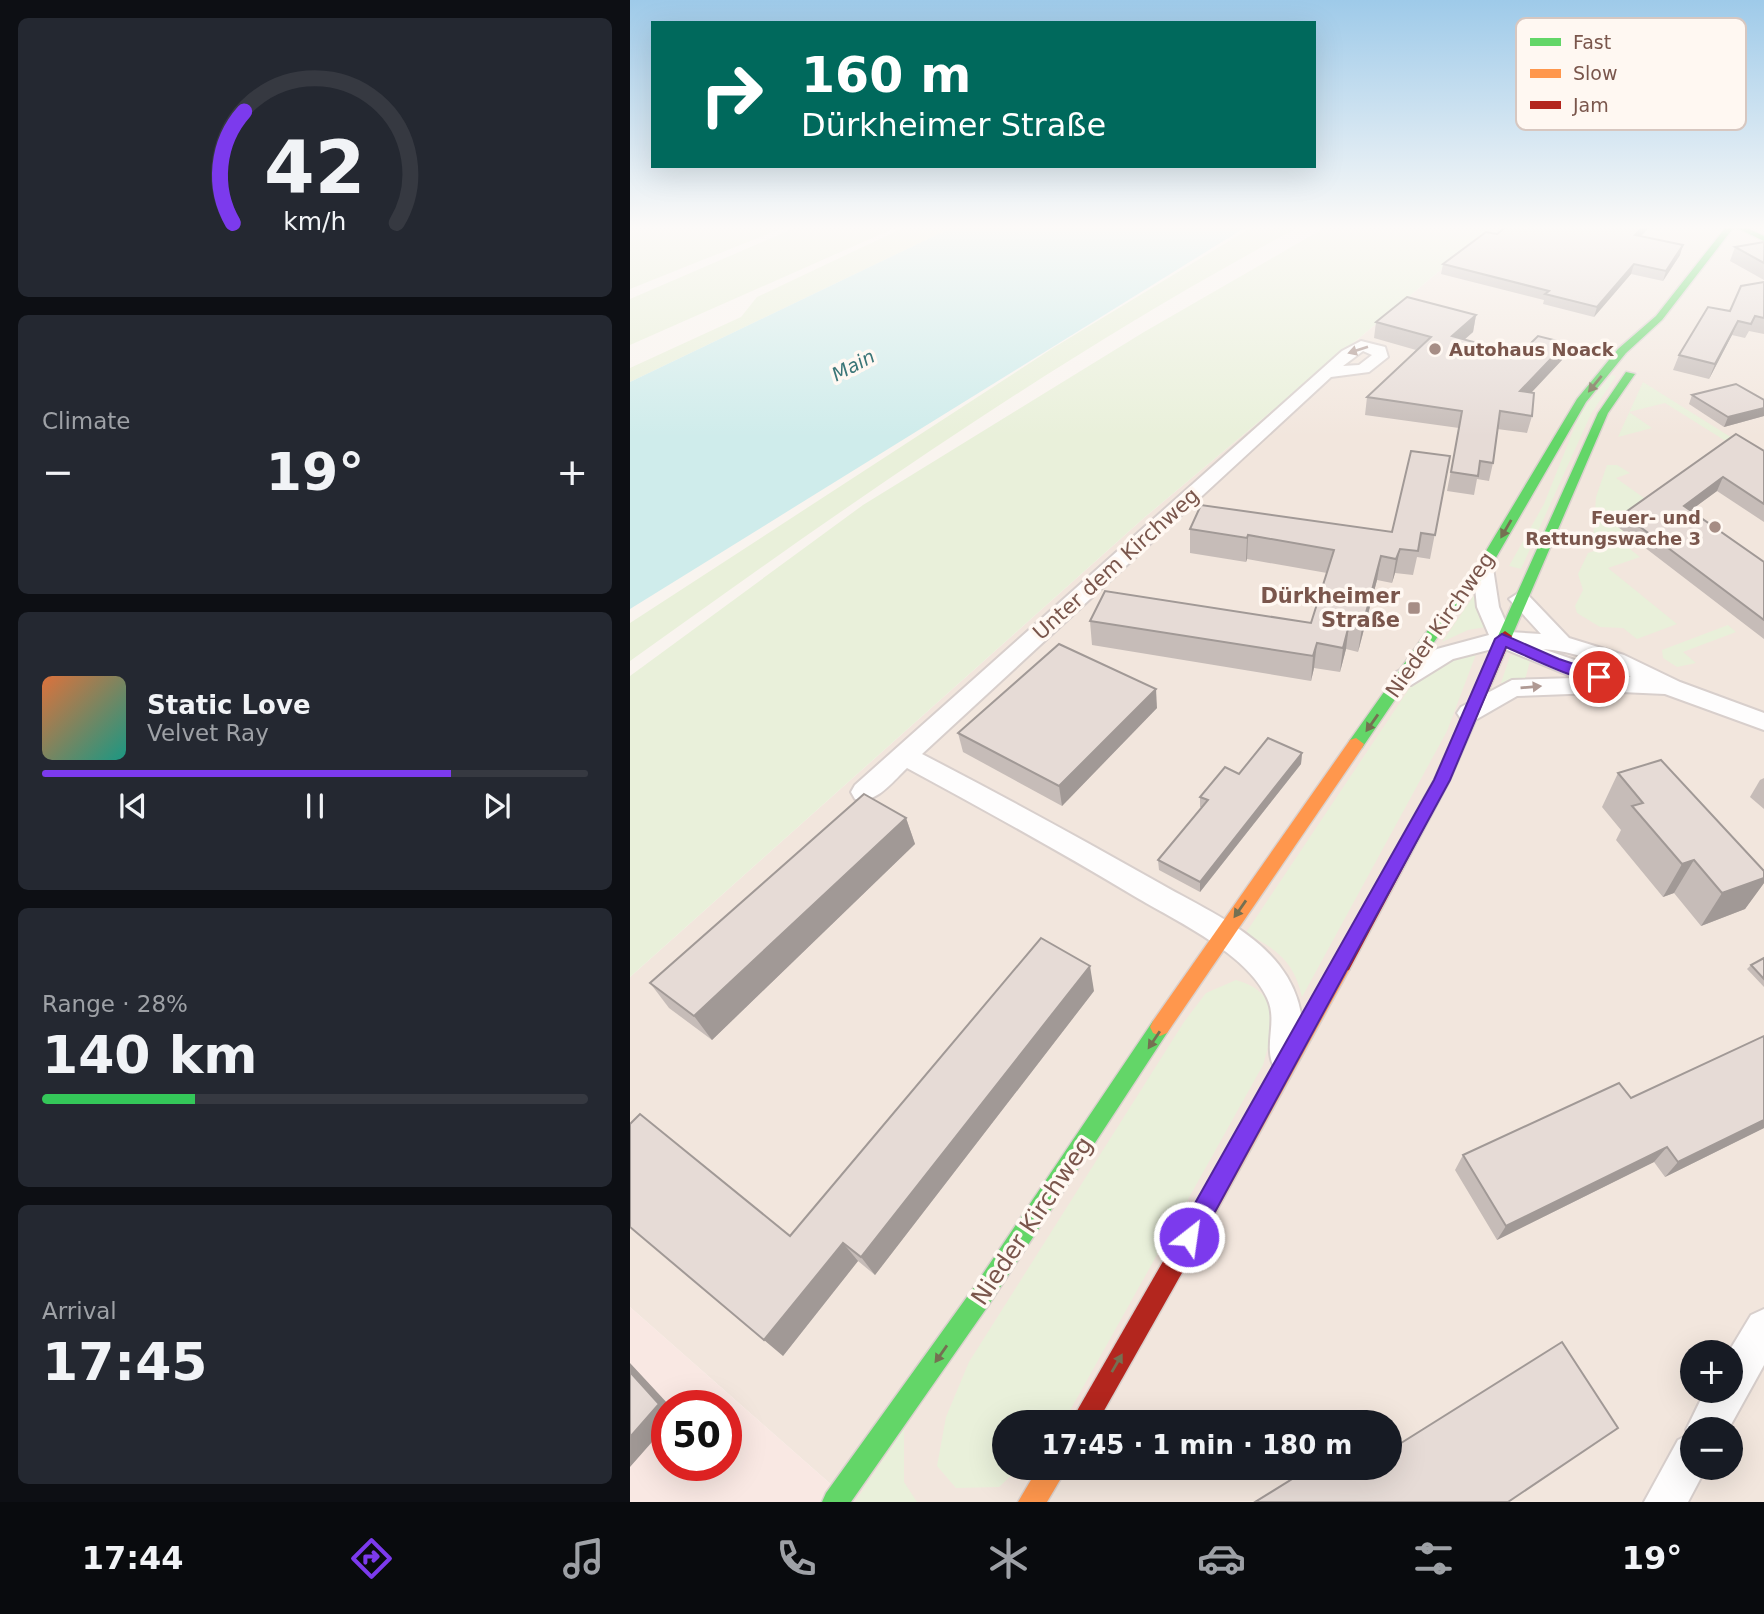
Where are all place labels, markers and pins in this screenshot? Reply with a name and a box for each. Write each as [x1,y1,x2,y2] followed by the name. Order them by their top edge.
[1449,339,1615,360] place label: Autohaus Noack
[1427,341,1443,357] marker: Autohaus Noack
[1525,507,1701,549] place label: Feuer- und Rettungswache 3
[1707,519,1723,535] marker: Feuer- und Rettungswache 3
[1260,584,1401,632] place label: Dürkheimer Straße
[1406,600,1422,616] marker: Dürkheimer Straße
[1569,647,1629,707] pin

